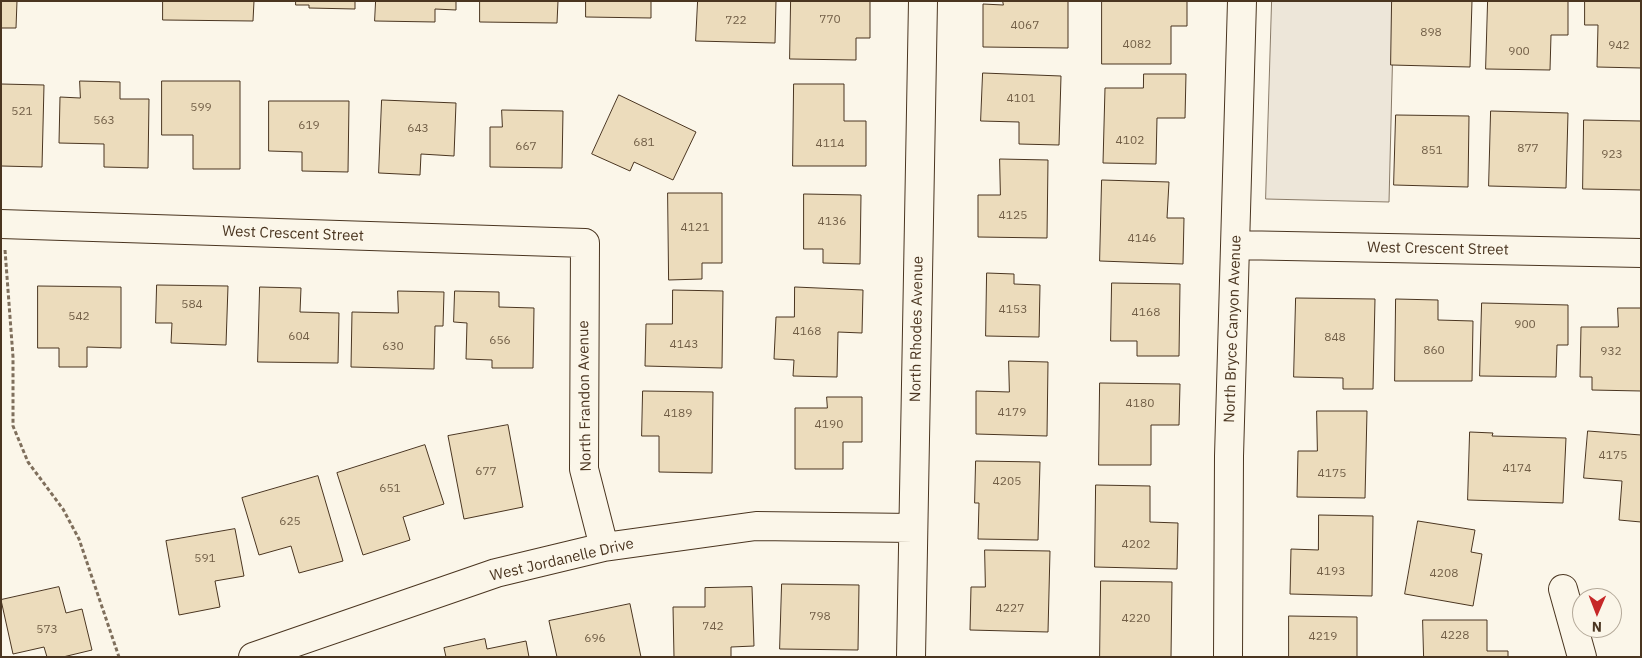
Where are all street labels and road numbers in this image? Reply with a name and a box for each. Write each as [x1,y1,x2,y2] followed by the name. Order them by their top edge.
[222,223,364,245] street label: West Crescent Street
[1221,235,1245,423] street label: North Bryce Canyon Avenue
[1367,239,1509,259] street label: West Crescent Street
[907,256,927,402] street label: North Rhodes Avenue
[575,320,595,472] street label: North Frandon Avenue
[488,535,636,585] street label: West Jordanelle Drive

